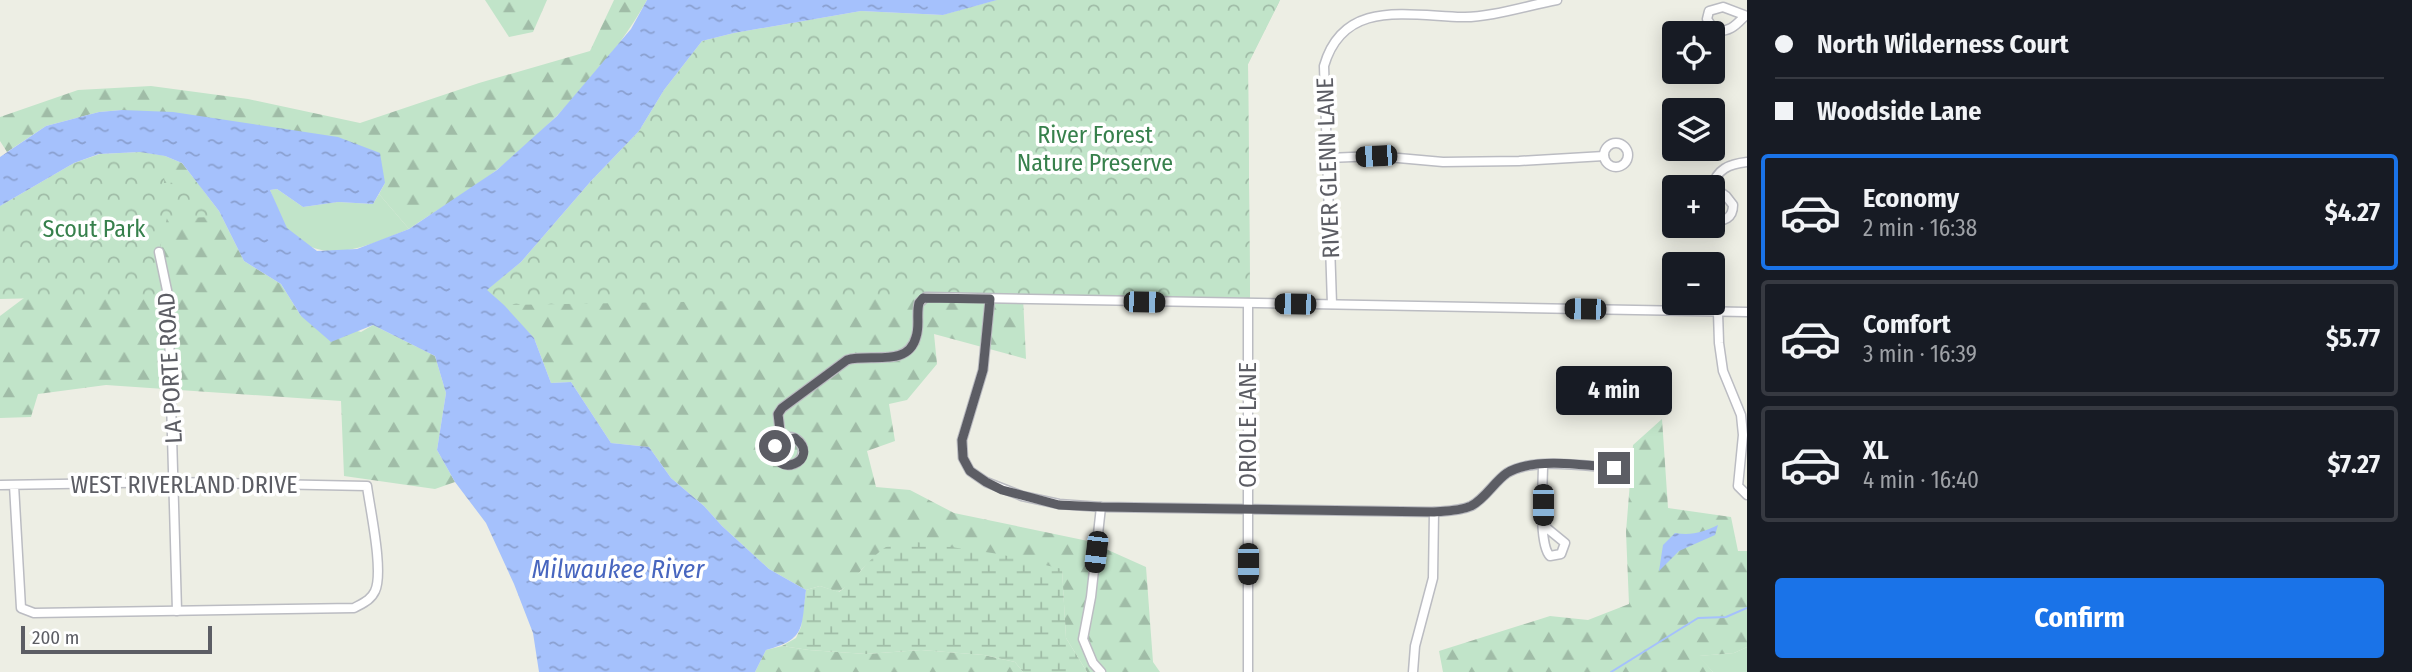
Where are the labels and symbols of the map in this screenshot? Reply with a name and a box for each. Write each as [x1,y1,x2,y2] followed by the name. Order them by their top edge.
[1311,77,1345,259] street label: RIVER GLENN LANE
[1017,121,1173,177] park label: River Forest Nature Preserve
[1355,144,1398,168] car
[42,215,146,243] park label: Scout Park
[1123,291,1166,313] car
[152,292,188,444] street label: LA PORTE ROAD
[1274,293,1317,315] car
[1564,298,1607,320] car
[1234,362,1262,488] street label: ORIOLE LANE
[1556,366,1672,416] callout: 4 min
[759,430,791,462] route start
[1598,452,1630,484] route end
[70,471,298,499] street label: WEST RIVERLAND DRIVE
[1533,484,1554,526] car
[1084,530,1109,574] car
[1238,543,1259,585] car
[532,554,705,585] water label: Milwaukee River
[21,623,212,655] scale bar

